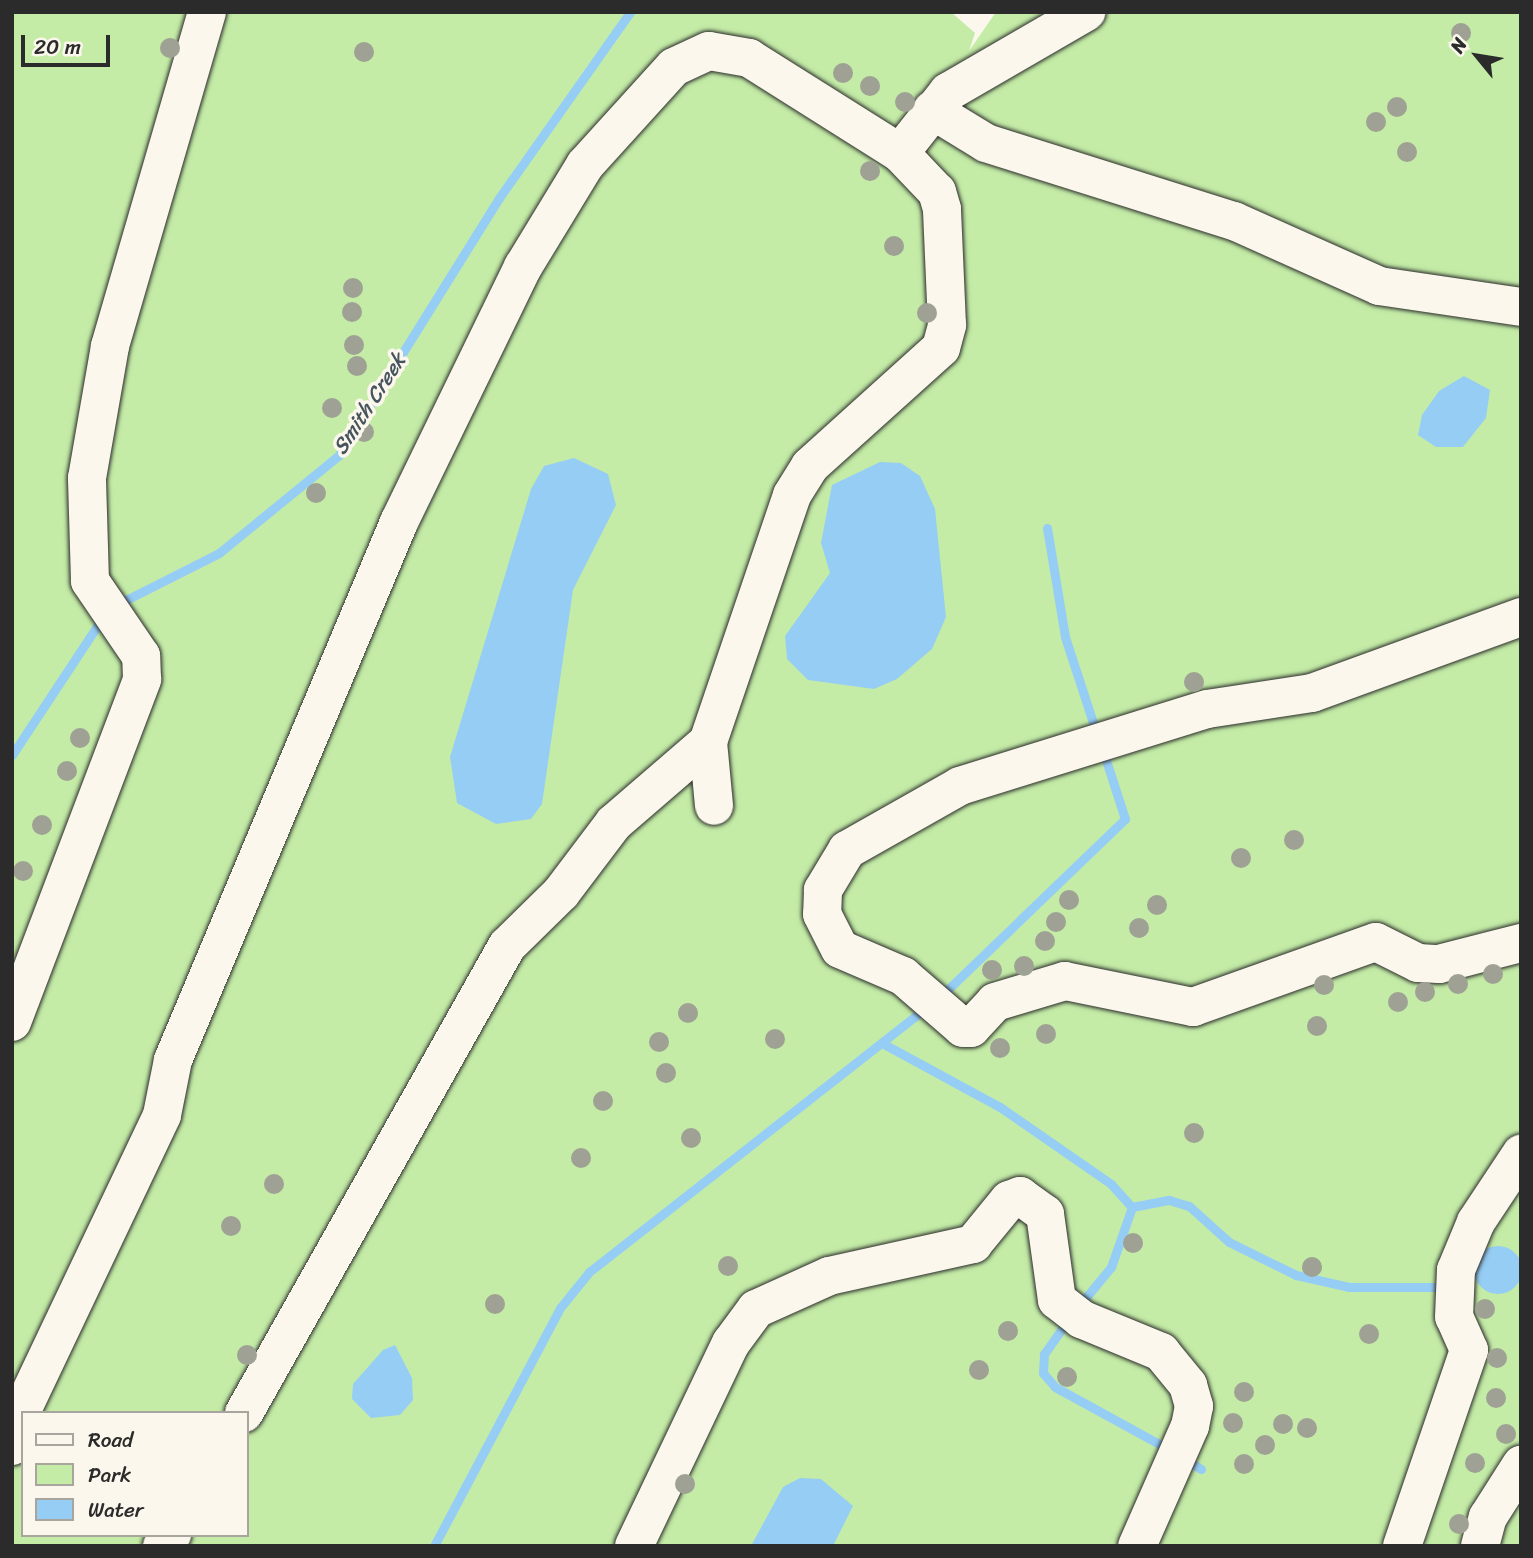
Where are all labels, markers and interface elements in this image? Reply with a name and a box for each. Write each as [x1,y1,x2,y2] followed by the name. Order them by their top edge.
[24,21,114,65] scale bar
[1442,21,1512,91] north arrow
[34,28,81,66] text: 20 m
[1441,31,1476,59] text: N
[327,349,411,459] water label: Smith Creek
[21,1411,248,1537] legend
[88,1421,133,1459] text: Road
[88,1456,131,1494] text: Park
[88,1491,143,1529] text: Water

